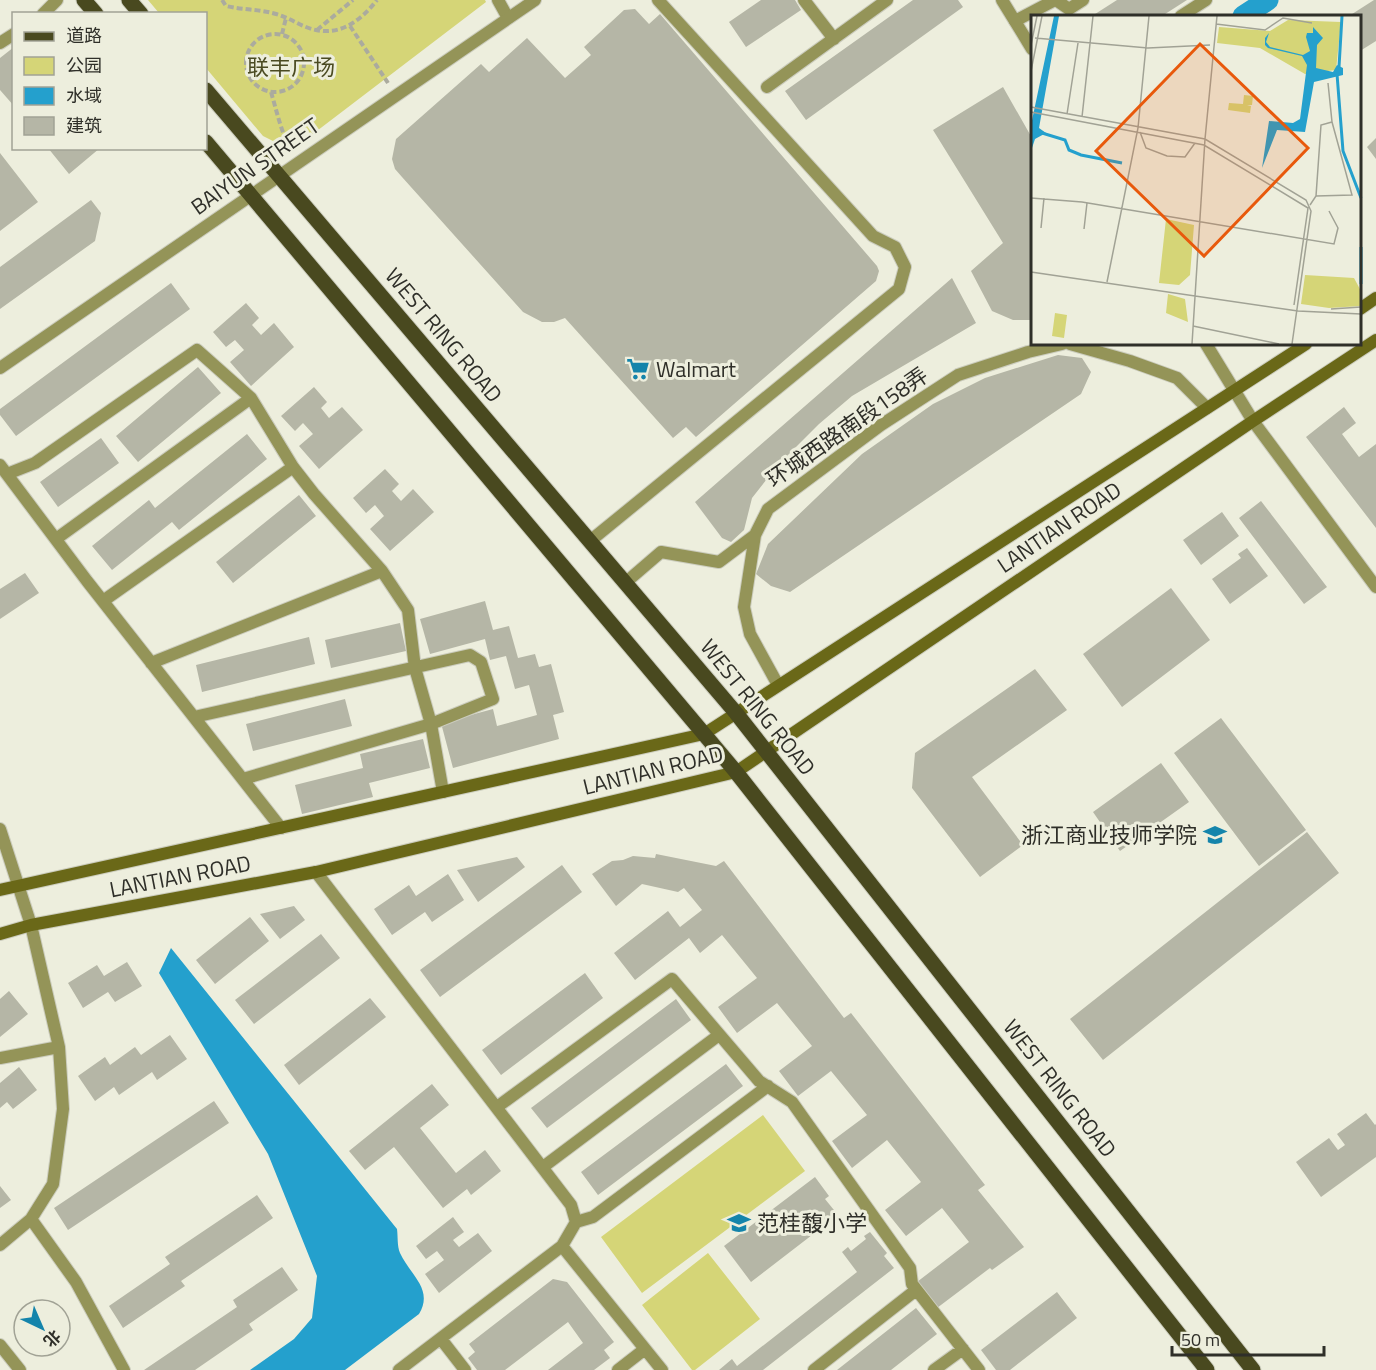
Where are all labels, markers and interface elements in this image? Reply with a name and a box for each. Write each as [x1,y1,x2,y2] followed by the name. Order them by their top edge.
[12,12,207,150] legend
[1031,15,1361,345] inset map
[66,22,102,49] text: 道路
[247,50,335,84] park label: 联丰广场
[66,52,102,79] text: 公园
[66,82,102,109] text: 水域
[184,109,327,223] street label: BAIYUN STREET
[66,112,102,139] text: 建筑
[377,260,511,410] street label: WEST RING ROAD
[656,352,736,386] place label: Walmart
[625,356,651,382] supermarket icon: Walmart
[759,358,935,496] street label: 环城西路南段158弄
[990,473,1128,581] street label: LANTIAN ROAD
[692,631,824,783] street label: WEST RING ROAD
[579,736,727,804] street label: LANTIAN ROAD
[1021,818,1197,852] place label: 浙江商业技师学院
[1202,822,1228,848] school or university icon: 浙江商业技师学院
[106,846,254,906] street label: LANTIAN ROAD
[995,1012,1125,1164] street label: WEST RING ROAD
[757,1206,867,1240] place label: 范桂馥小学
[726,1210,752,1236] school or university icon: 范桂馥小学
[12,1298,72,1358] north arrow
[1172,1319,1324,1357] scale bar
[38,1325,67,1353] text: 北
[1181,1326,1220,1353] text: 50 m

